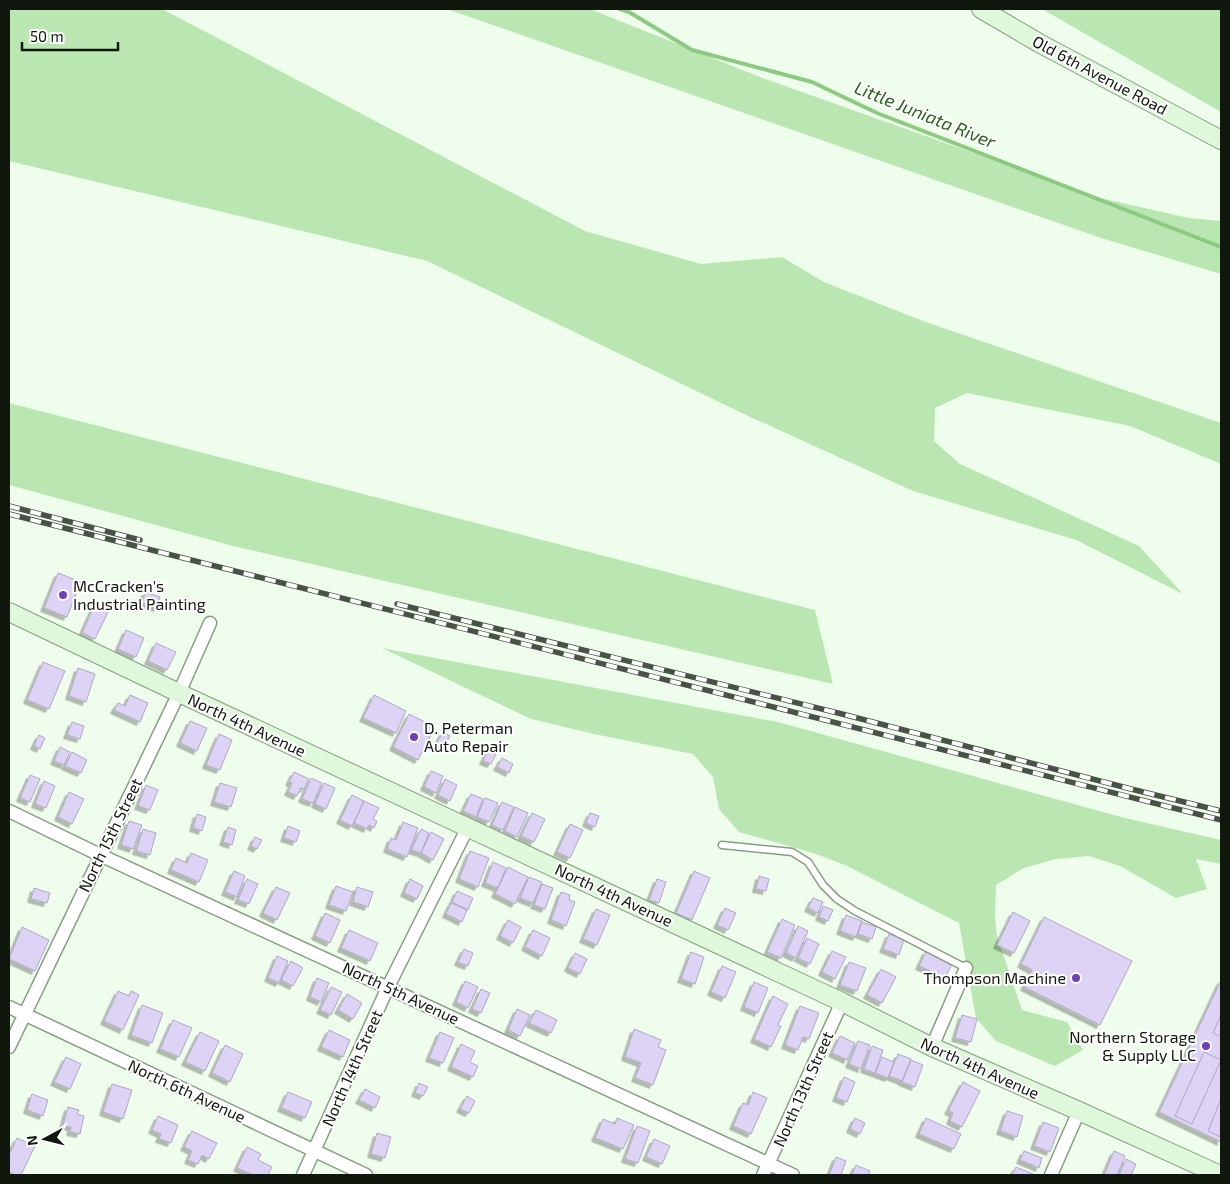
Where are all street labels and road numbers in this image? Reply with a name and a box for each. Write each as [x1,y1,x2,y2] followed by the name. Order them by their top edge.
[1030,31,1171,118] street label: Old 6th Avenue Road
[185,689,309,760] street label: North 4th Avenue
[74,775,145,895] street label: North 15th Street
[552,859,676,930] street label: North 4th Avenue
[340,957,463,1028] street label: North 5th Avenue
[317,1007,386,1129] street label: North 14th Street
[769,1028,837,1150] street label: North 13th Street
[918,1033,1042,1102] street label: North 4th Avenue
[126,1055,249,1126] street label: North 6th Avenue

